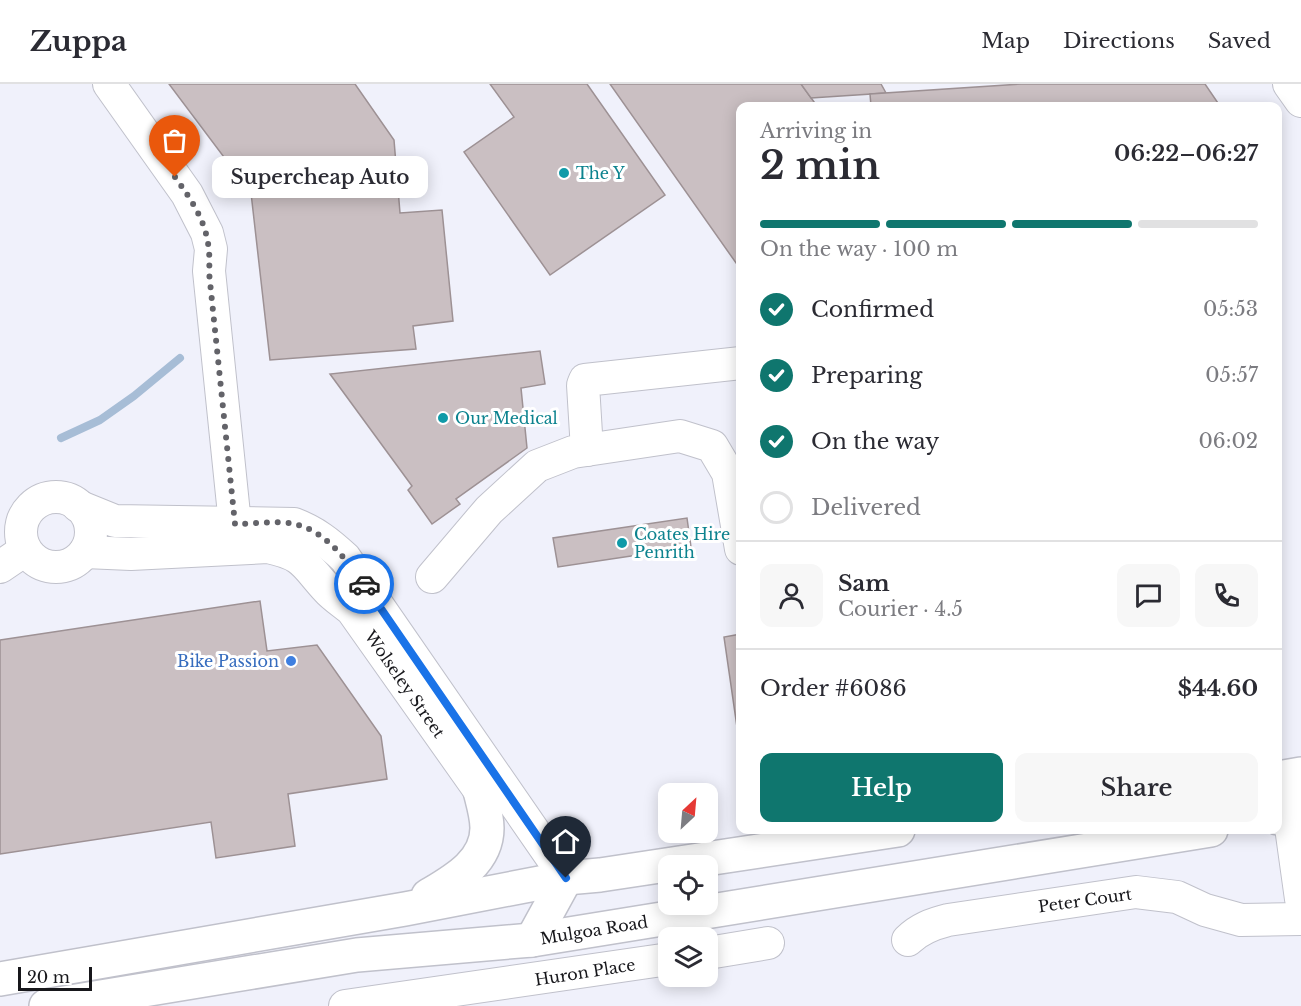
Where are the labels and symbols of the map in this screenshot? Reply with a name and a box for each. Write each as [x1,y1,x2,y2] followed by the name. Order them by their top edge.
[149,115,200,177] pin
[211,156,427,198] callout: Supercheap Auto
[576,163,625,183] place label: The Y
[557,166,571,180] marker: The Y
[455,408,558,428] place label: Our Medical
[436,411,450,425] marker: Our Medical
[634,524,730,562] place label: Coates Hire Penrith
[615,536,629,550] marker: Coates Hire Penrith
[334,554,394,614] courier
[360,626,449,741] street label: Wolseley Street
[177,651,279,671] place label: Bike Passion
[284,654,298,668] marker: Bike Passion
[658,783,718,843] north arrow
[540,816,591,878] pin
[1037,884,1133,916] street label: Peter Court
[539,912,650,948] street label: Mulgoa Road
[533,954,637,990] street label: Huron Place
[18,964,92,992] scale bar

